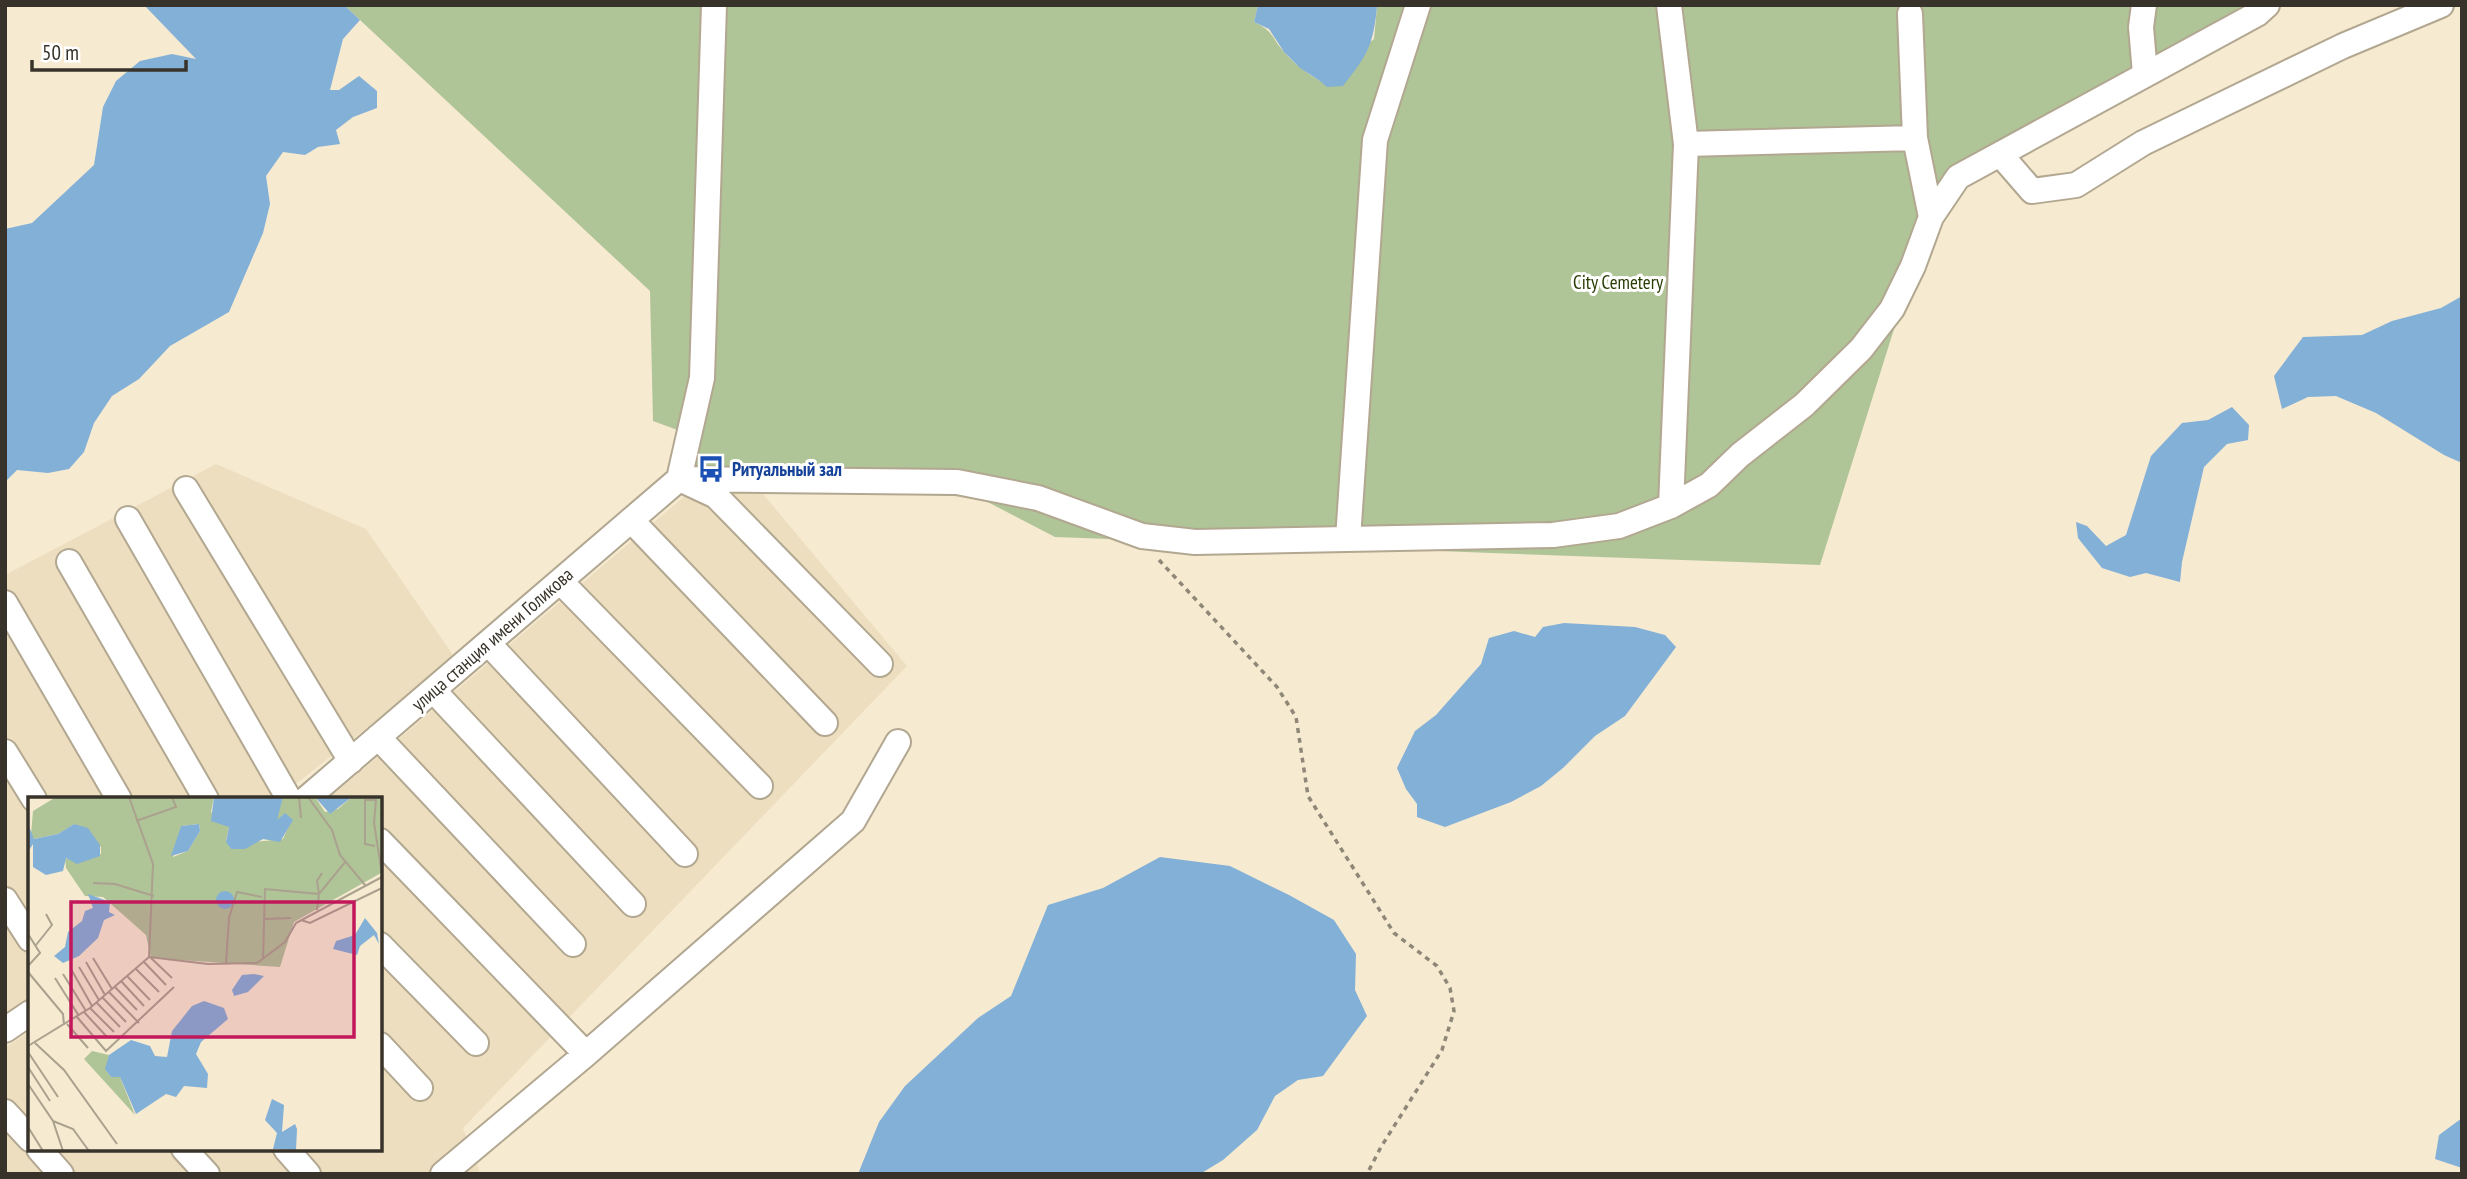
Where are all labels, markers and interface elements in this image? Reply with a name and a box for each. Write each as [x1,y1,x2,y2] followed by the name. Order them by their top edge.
[32,28,186,72] scale bar
[42,39,79,66] text: 50 m
[1573,270,1664,294] park label: City Cemetery
[696,454,726,484] bus stop icon: Ритуальный зал
[732,457,842,481] place label: Ритуальный зал
[406,562,578,716] street label: улица станция имени Голикова
[28,797,382,1151] inset map

